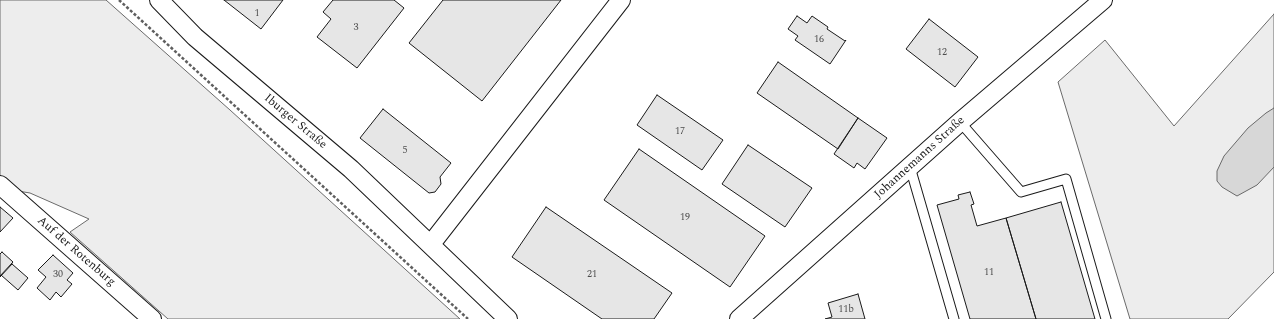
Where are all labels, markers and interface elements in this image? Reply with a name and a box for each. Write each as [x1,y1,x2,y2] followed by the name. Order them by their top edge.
[255,8,259,20] house number: 1
[354,22,358,34] house number: 3
[814,34,824,46] house number: 16
[937,47,947,59] house number: 12
[261,92,329,152] street label: Iburger Straße
[872,114,968,202] street label: Johannemanns Straße
[675,126,685,138] house number: 17
[403,145,407,157] house number: 5
[680,212,690,224] house number: 19
[34,214,118,290] street label: Auf der Rotenburg
[984,267,994,279] house number: 11
[53,269,63,281] house number: 30
[587,269,597,281] house number: 21
[838,304,854,316] house number: 11b

